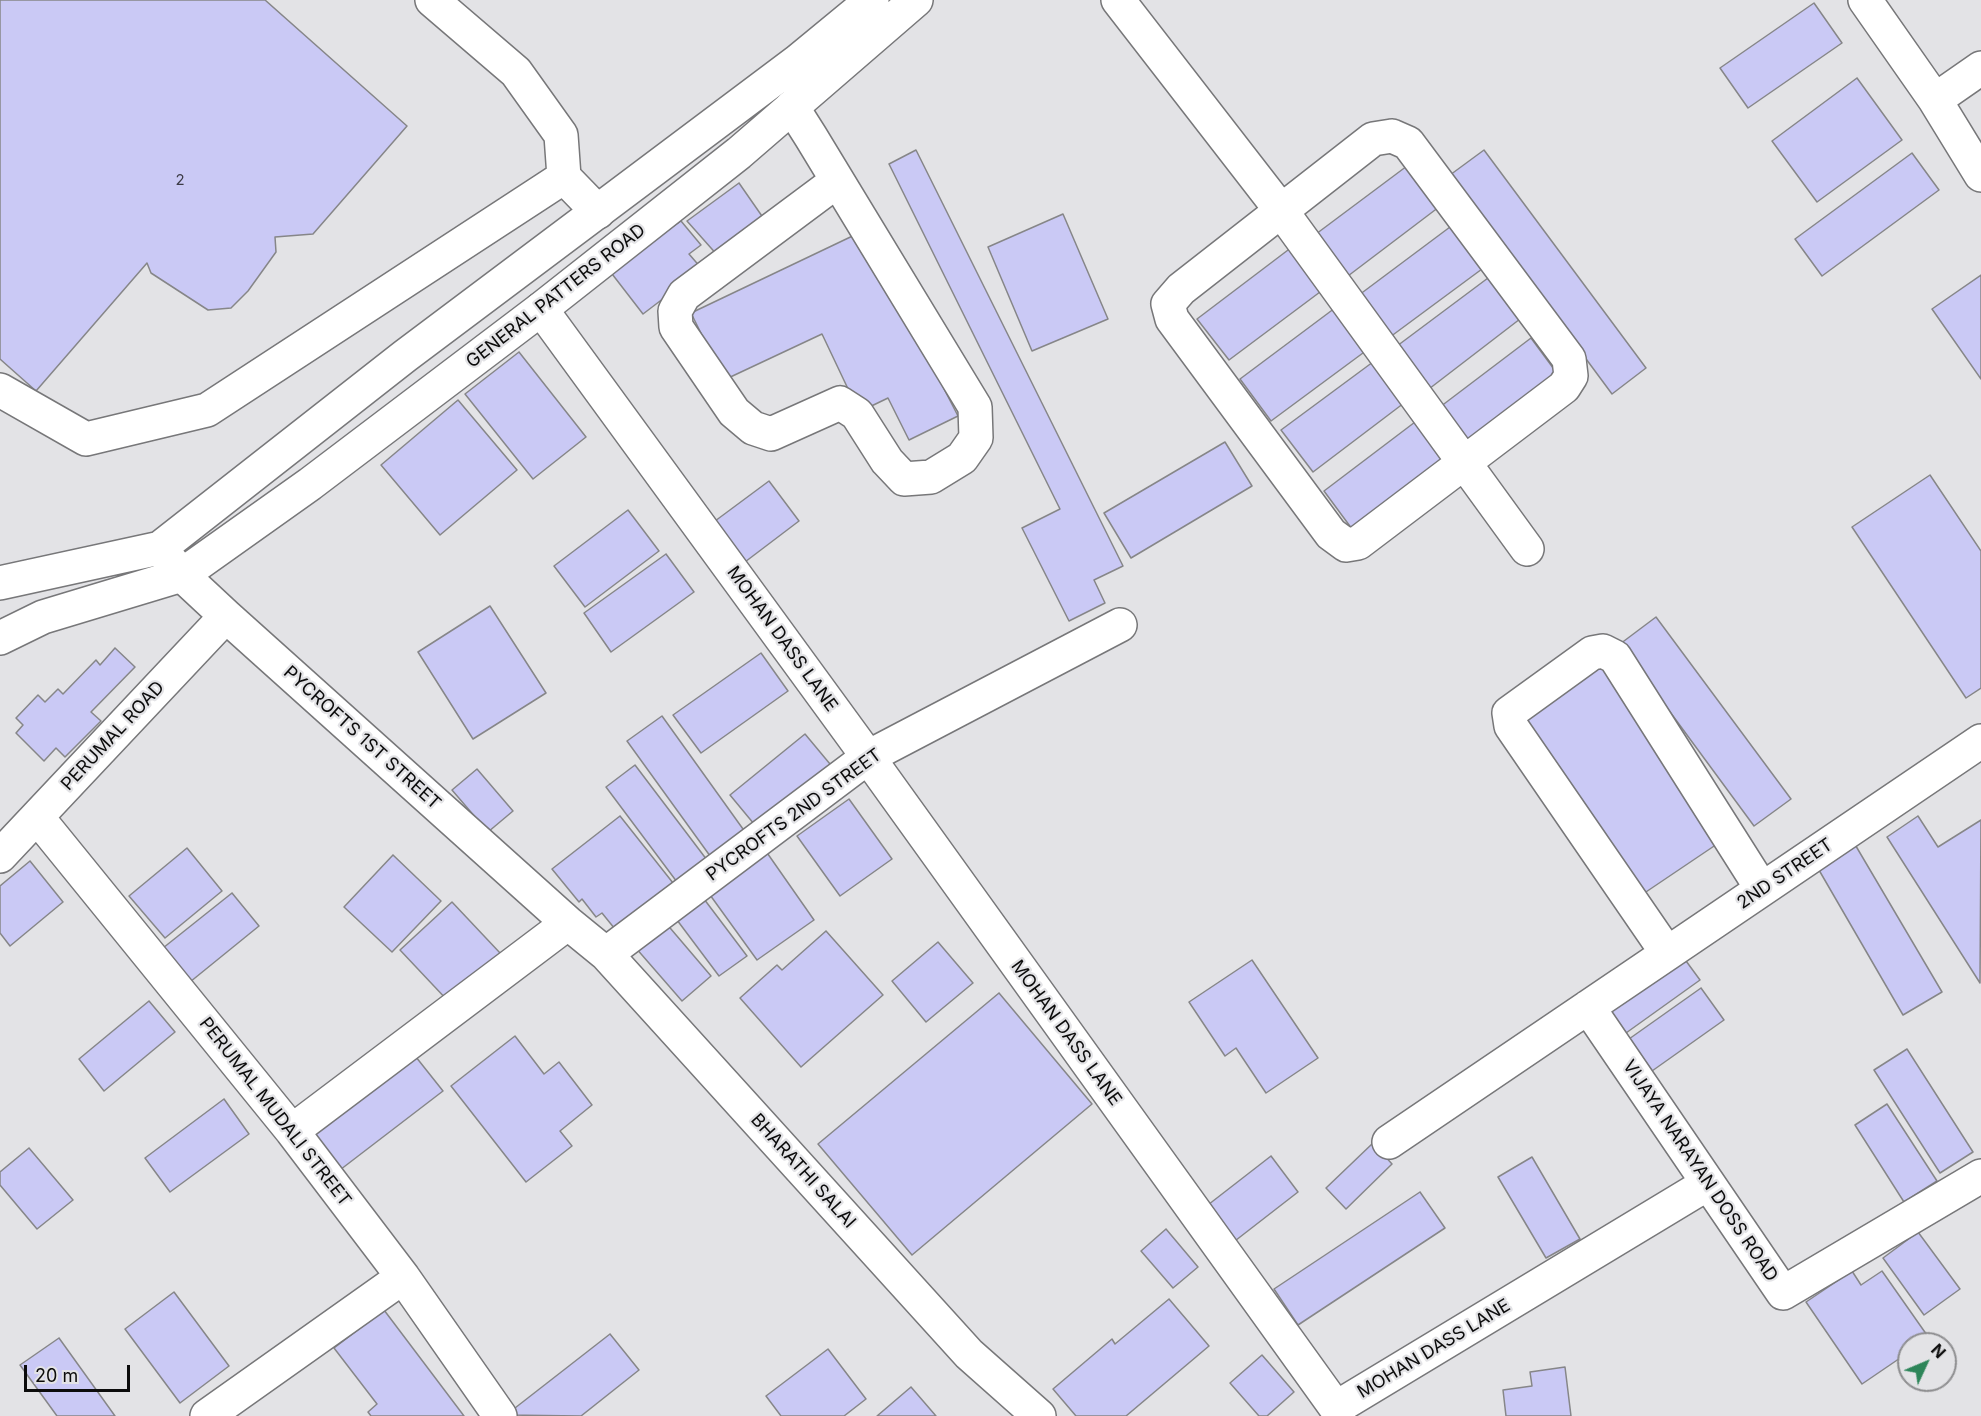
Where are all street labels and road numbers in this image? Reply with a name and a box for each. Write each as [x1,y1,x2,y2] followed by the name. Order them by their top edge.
[462,219,650,373] street label: GENERAL PATTERS ROAD
[722,562,842,716] street label: MOHAN DASS LANE
[279,662,445,814] street label: PYCROFTS 1ST STREET
[57,677,169,795] street label: PERUMAL ROAD
[702,744,886,886] street label: PYCROFTS 2ND STREET
[1733,834,1837,914] street label: 2ND STREET
[1006,956,1126,1110] street label: MOHAN DASS LANE
[195,1013,355,1211] street label: PERUMAL MUDALI STREET
[1618,1056,1782,1286] street label: VIJAYA NARAYAN DOSS ROAD
[746,1109,860,1233] street label: BHARATHI SALAI
[1354,1295,1514,1403] street label: MOHAN DASS LANE

